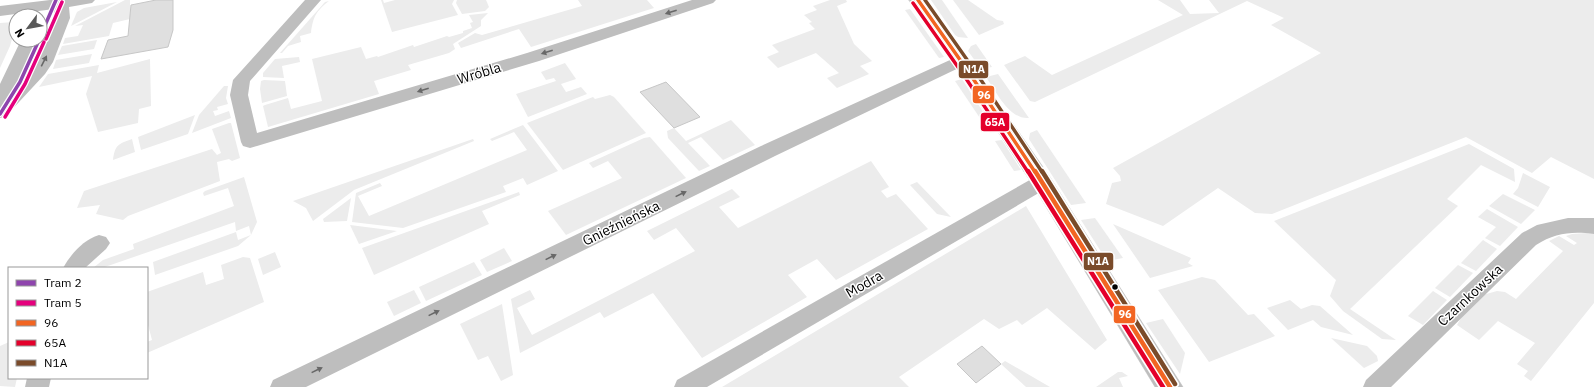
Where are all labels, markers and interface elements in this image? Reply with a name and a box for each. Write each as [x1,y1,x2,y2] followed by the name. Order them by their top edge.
[8,8,48,48] north arrow
[665,9,677,15] one-way arrow
[11,26,28,40] text: N
[541,49,553,55] one-way arrow
[41,56,47,67] one-way arrow
[455,58,503,88] street label: Wróbla
[958,60,989,79] line badge: N1A
[963,62,986,76] text: N1A
[972,85,995,104] line badge: 96
[417,87,429,93] one-way arrow
[977,88,991,102] text: 96
[980,112,1010,132] line badge: 65A
[985,115,1006,129] text: 65A
[675,191,686,197] one-way arrow
[579,196,663,250] street label: Gnieźnieńska
[1083,252,1114,271] line badge: N1A
[545,254,557,260] one-way arrow
[1087,254,1110,268] text: N1A
[1434,260,1507,330] street label: Czarnkowska
[842,266,886,302] street label: Modra
[8,267,148,379] legend
[44,275,82,290] text: Tram 2
[1110,282,1120,292] unlabelled marker
[44,295,82,310] text: Tram 5
[1113,305,1136,324] line badge: 96
[1118,307,1132,321] text: 96
[428,310,440,316] one-way arrow
[44,315,58,330] text: 96
[44,335,66,350] text: 65A
[44,355,68,370] text: N1A
[311,367,323,373] one-way arrow

